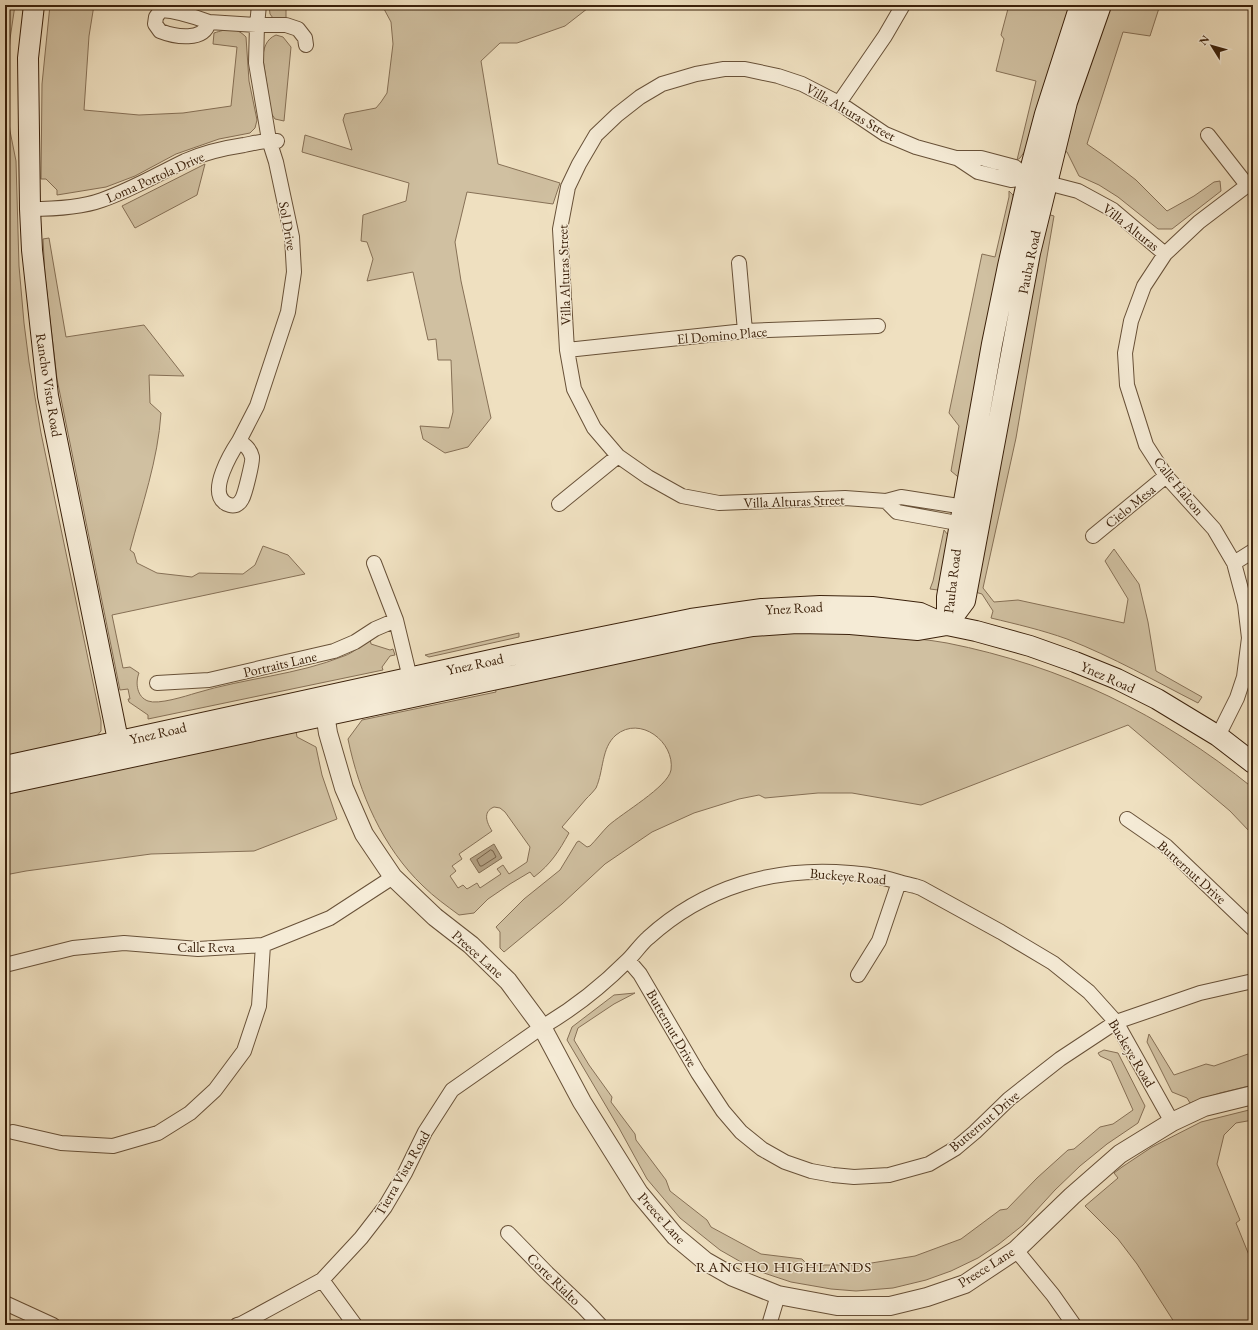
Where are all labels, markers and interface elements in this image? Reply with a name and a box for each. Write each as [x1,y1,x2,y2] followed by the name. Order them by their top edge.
[1192,26,1232,66] north arrow
[1196,32,1212,48] text: N
[803,79,900,145] street label: Villa Alturas Street
[103,147,207,207] street label: Loma Portola Drive
[1099,199,1163,255] street label: Villa Alturas
[275,200,301,252] street label: Sol Drive
[553,224,575,326] street label: Villa Alturas Street
[1013,228,1045,295] street label: Pauba Road
[676,322,768,348] street label: El Domino Place
[32,332,66,439] street label: Rancho Vista Road
[1150,453,1209,520] street label: Calle Halcon
[1101,480,1159,532] street label: Cielo Mesa
[743,490,845,512] street label: Villa Alturas Street
[939,547,965,614] street label: Pauba Road
[765,597,824,618] street label: Ynez Road
[241,647,319,681] street label: Portraits Lane
[445,649,506,679] street label: Ynez Road
[1078,657,1139,697] street label: Ynez Road
[128,718,189,748] street label: Ynez Road
[1154,836,1231,908] street label: Butternut Drive
[809,864,888,888] street label: Buckeye Road
[448,926,508,982] street label: Preece Lane
[177,938,235,956] street label: Calle Reva
[643,986,702,1070] street label: Butternut Drive
[1105,1016,1160,1091] street label: Buckeye Road
[945,1086,1023,1156] street label: Butternut Drive
[370,1126,434,1219] street label: Tierra Vista Road
[634,1188,690,1248] street label: Preece Lane
[954,1242,1018,1291] street label: Preece Lane
[523,1249,585,1309] street label: Corte Rialto
[696,1257,872,1276] district label: RANCHO HIGHLANDS

